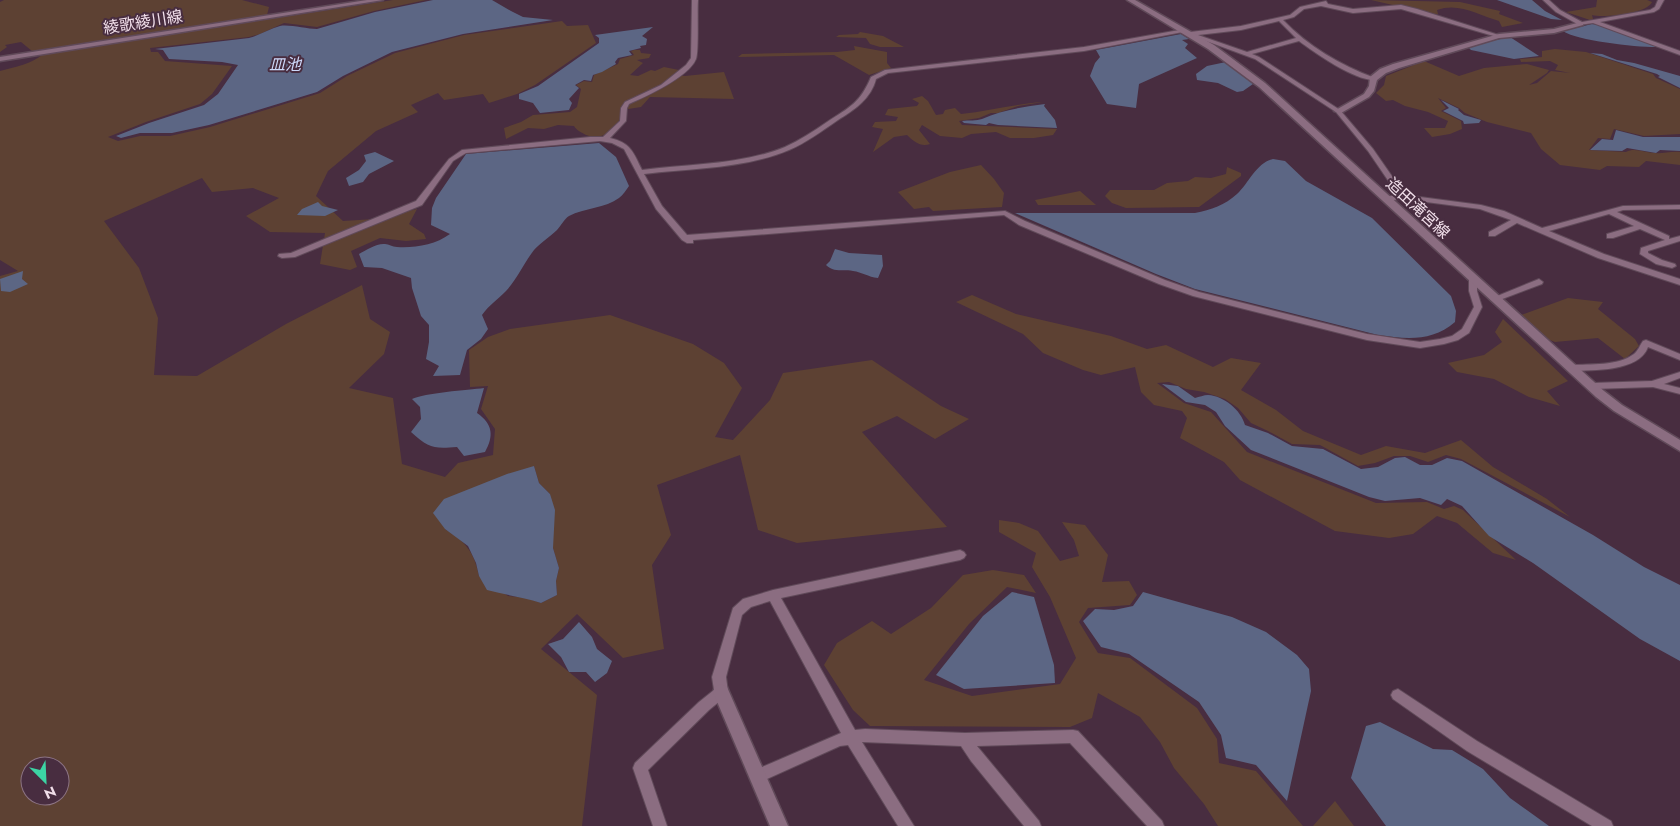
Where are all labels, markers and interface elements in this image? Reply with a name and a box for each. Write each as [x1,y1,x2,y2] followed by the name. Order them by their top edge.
[102,4,184,40] street label: 綾歌綾川線
[269,53,303,76] water label: 皿池
[1381,172,1455,244] street label: 造田滝宮線
[20,756,70,806] north arrow
[41,781,59,804] text: N

